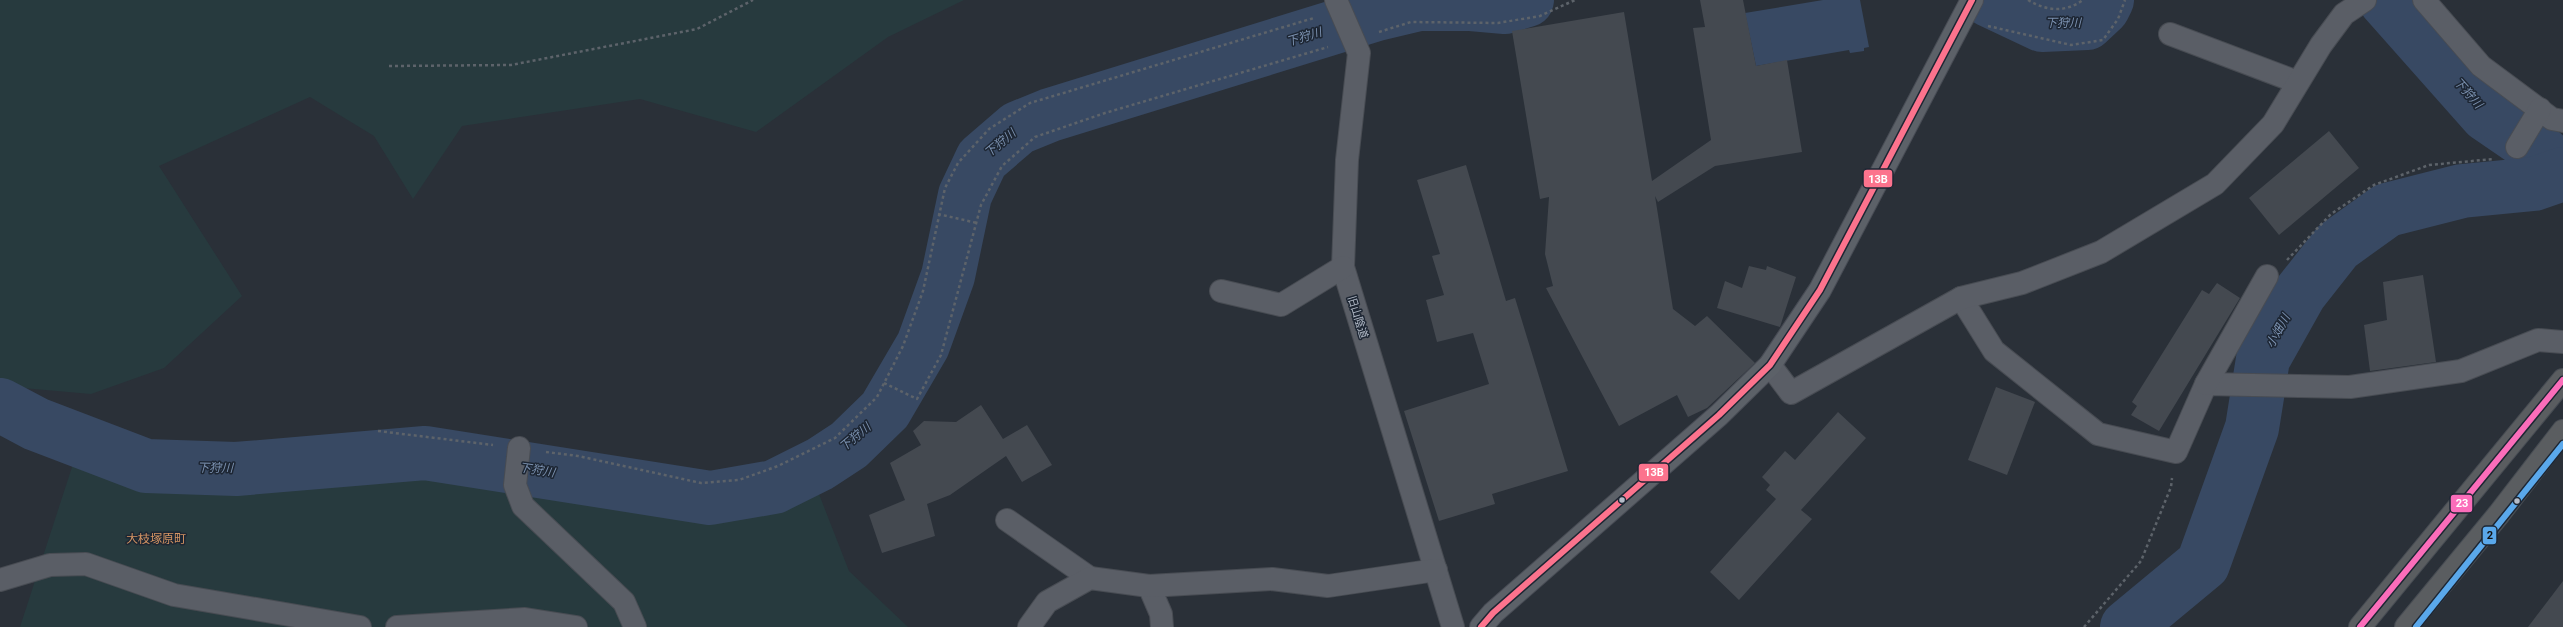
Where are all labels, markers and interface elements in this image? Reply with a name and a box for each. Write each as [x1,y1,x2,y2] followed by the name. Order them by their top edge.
[2045,16,2083,30] water label: 下狩川
[1285,24,1325,49] water label: 下狩川
[2451,75,2487,113] water label: 下狩川
[982,125,1020,160] water label: 下狩川
[1863,169,1893,188] line badge: 13B
[1868,173,1888,186] text: 13B
[1345,294,1370,340] street label: 旧山陰道
[2263,310,2294,350] water label: 小畑川
[837,419,875,454] water label: 下狩川
[518,460,558,480] water label: 下狩川
[197,461,235,475] water label: 下狩川
[1638,463,1669,482] line badge: 13B
[1644,466,1664,479] text: 13B
[2450,494,2473,513] line badge: 23
[1617,495,1627,505] unlabelled marker
[2512,496,2522,506] unlabelled marker
[2456,497,2468,510] text: 23
[2482,526,2497,545] line badge: 2
[2487,529,2493,542] text: 2
[126,532,186,546] district label: 大枝塚原町

